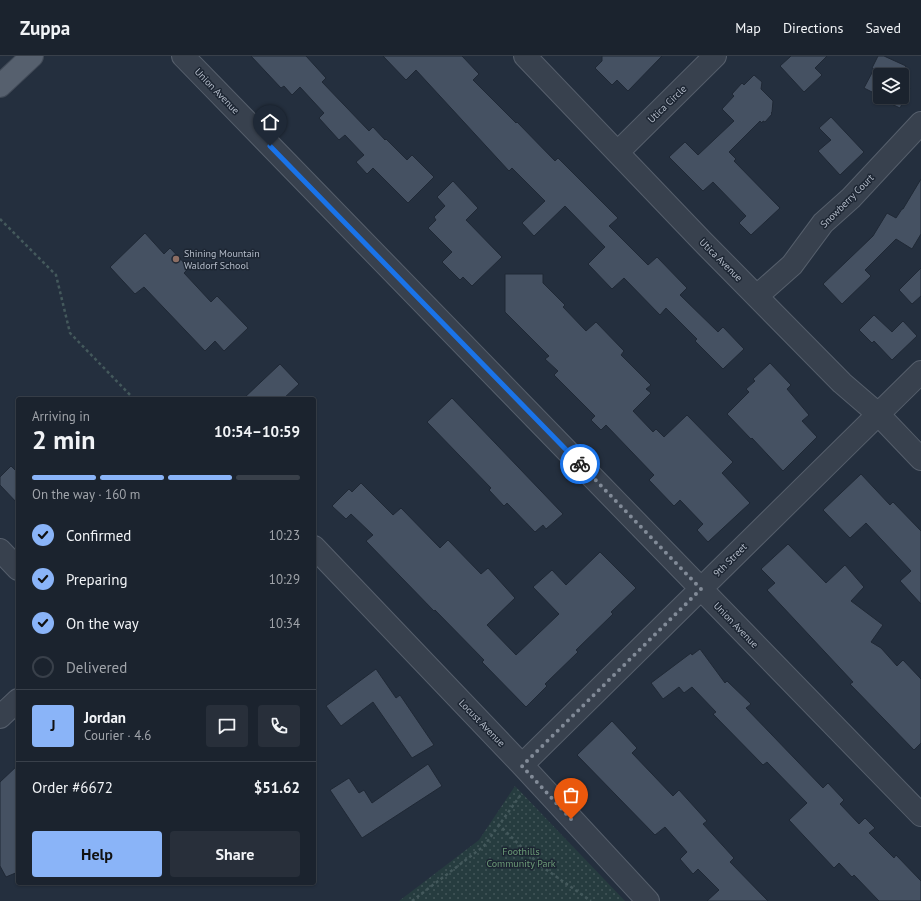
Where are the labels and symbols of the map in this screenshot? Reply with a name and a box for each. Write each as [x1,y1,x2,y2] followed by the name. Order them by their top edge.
[192,65,242,117] street label: Union Avenue
[645,82,689,126] street label: Utica Circle
[253,105,287,146] pin
[817,171,877,231] street label: Snowberry Court
[697,236,745,284] street label: Utica Avenue
[184,247,260,272] place label: Shining Mountain Waldorf School
[171,254,181,264] marker: Shining Mountain Waldorf School
[560,444,600,484] courier
[710,540,750,580] street label: 9th Street
[711,599,761,651] street label: Union Avenue
[456,697,508,749] street label: Locust Avenue
[554,778,588,819] pin
[486,845,556,870] park label: Foothills Community Park

